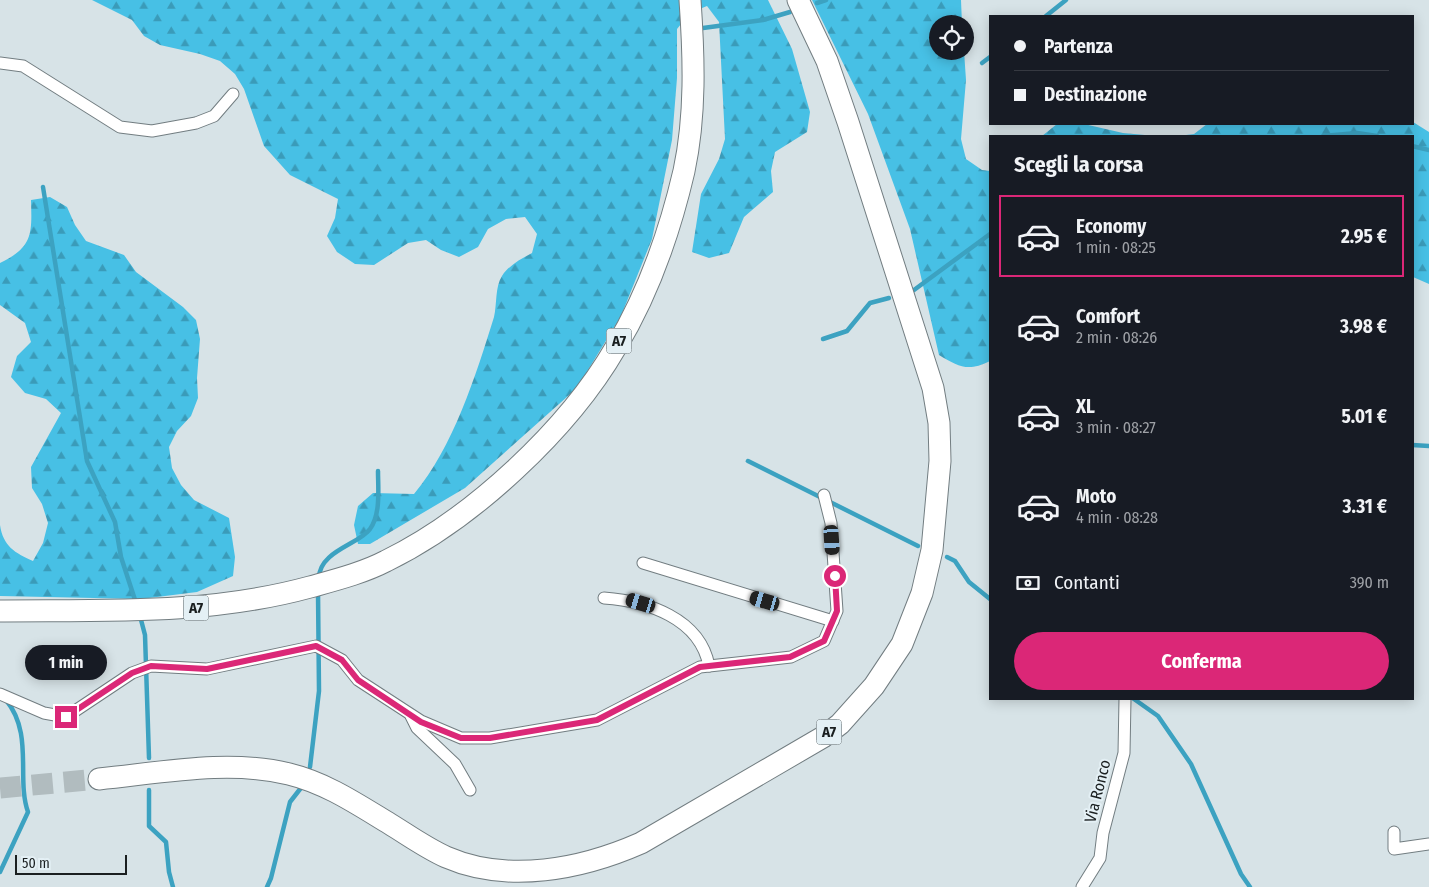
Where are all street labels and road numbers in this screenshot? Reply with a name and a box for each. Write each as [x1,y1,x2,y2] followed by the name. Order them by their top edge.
[606,328,632,354] road number: A7
[184,596,208,620] road number: A7
[816,720,842,744] road number: A7
[1081,758,1114,825] street label: Via Ronco

